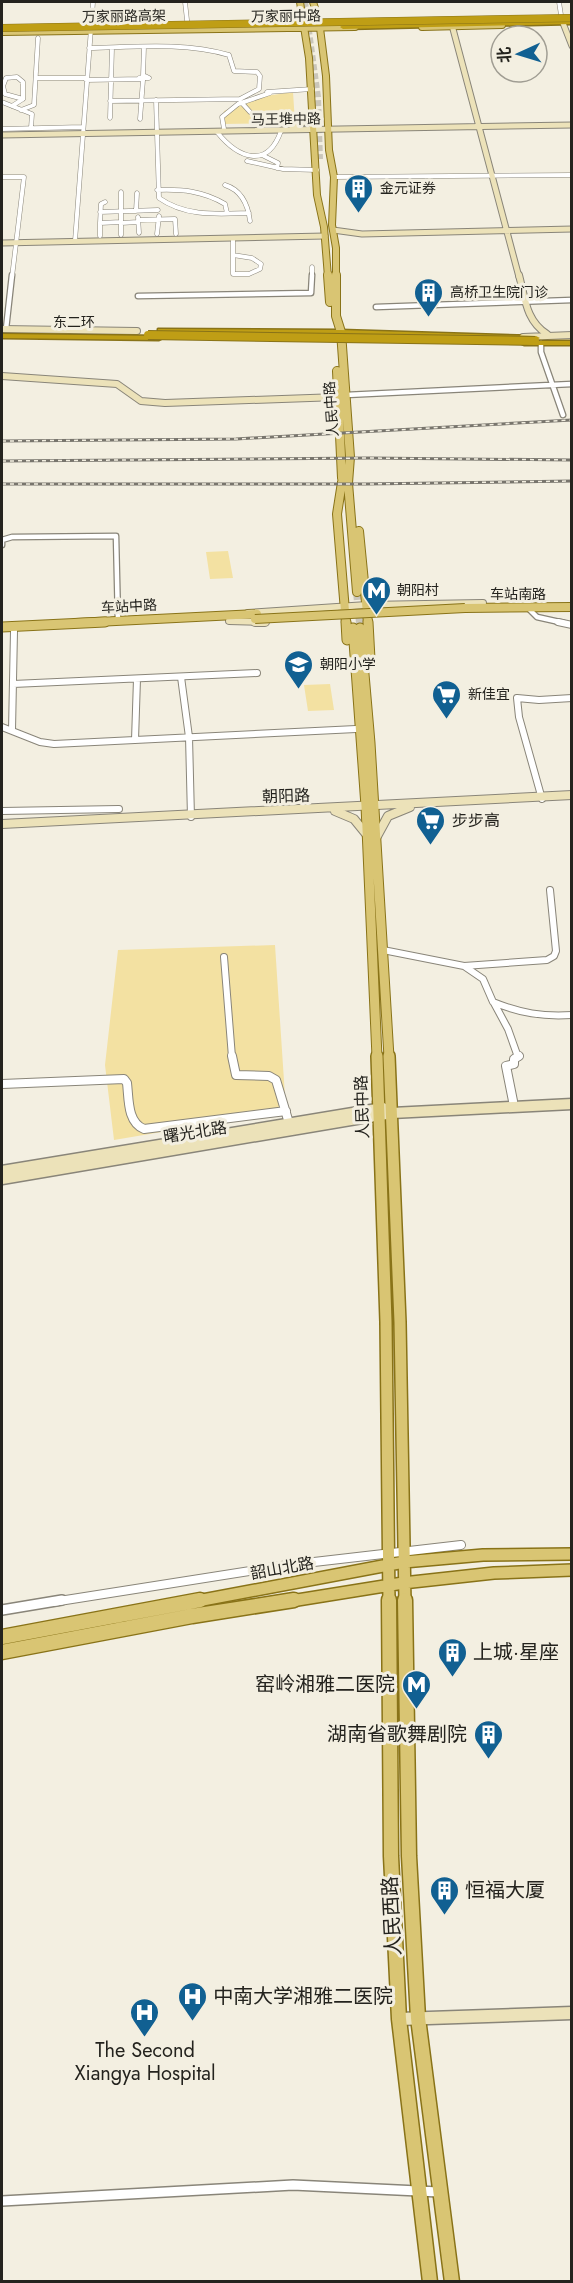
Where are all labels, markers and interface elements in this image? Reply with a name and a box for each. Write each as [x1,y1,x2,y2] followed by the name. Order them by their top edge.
[82,5,166,27] street label: 万家丽路高架
[251,5,321,27] street label: 万家丽中路
[489,24,549,84] north arrow
[493,46,517,64] text: 北
[251,108,321,130] street label: 马王堆中路
[343,172,375,214] building icon: 金元证券
[380,178,436,198] place label: 金元证券
[413,276,445,318] building icon: 高桥卫生院门诊
[450,282,548,302] place label: 高桥卫生院门诊
[53,312,95,332] street label: 东二环
[319,380,343,438] street label: 人民中路
[360,574,392,616] metro station icon: 朝阳村
[397,580,439,600] place label: 朝阳村
[490,584,546,604] street label: 车站南路
[101,595,157,617] street label: 车站中路
[283,648,315,690] school or university icon: 朝阳小学
[320,654,376,674] place label: 朝阳小学
[431,678,463,720] supermarket icon: 新佳宜
[468,684,510,704] place label: 新佳宜
[262,784,310,808] street label: 朝阳路
[415,804,447,846] supermarket icon: 步步高
[452,809,500,832] place label: 步步高
[349,1075,375,1139] street label: 人民中路
[162,1116,228,1148] street label: 曙光北路
[248,1551,316,1585] street label: 韶山北路
[436,1636,468,1678] building icon: 上城·星座
[473,1638,559,1667] place label: 上城·星座
[400,1668,432,1710] metro station icon: 窑岭湘雅二医院
[255,1670,395,1699] place label: 窑岭湘雅二医院
[472,1718,504,1760] building icon: 湖南省歌舞剧院
[327,1720,467,1749] place label: 湖南省歌舞剧院
[428,1874,460,1916] building icon: 恒福大厦
[375,1875,409,1957] street label: 人民西路
[465,1876,545,1905] place label: 恒福大厦
[176,1980,208,2022] hospital icon: 中南大学湘雅二医院
[213,1982,393,2011] place label: 中南大学湘雅二医院
[129,1996,161,2038] hospital icon: The Second Xiangya Hospital
[74,2036,216,2088] place label: The Second Xiangya Hospital

